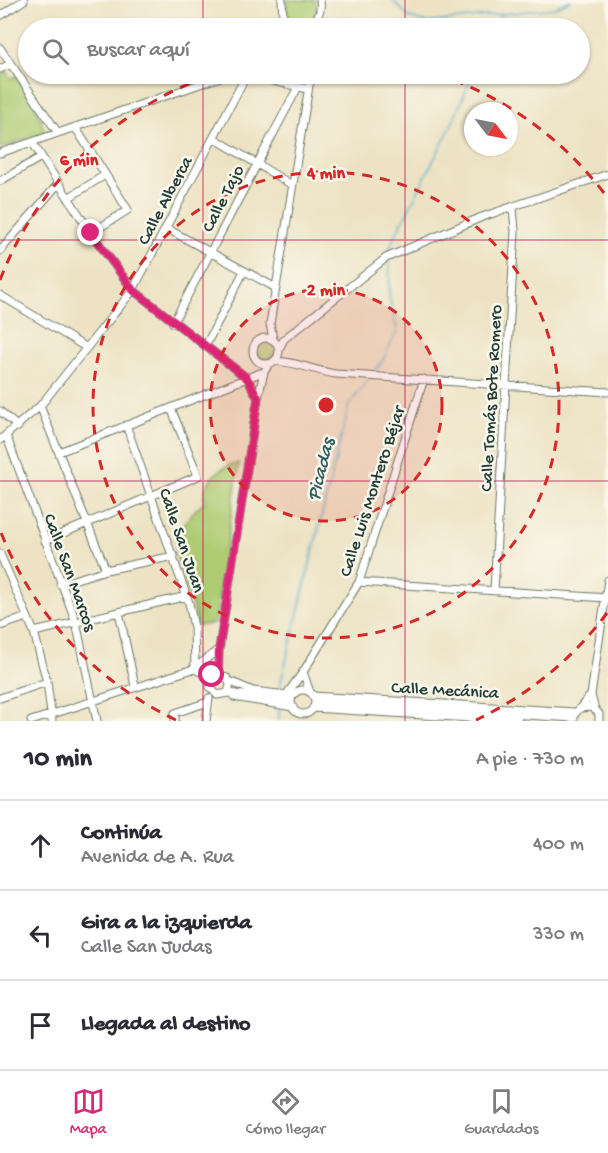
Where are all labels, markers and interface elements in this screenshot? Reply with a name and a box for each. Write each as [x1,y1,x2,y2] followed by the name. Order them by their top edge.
[18,18,590,84] search box
[39,35,72,68] icon: search
[87,38,190,64] text: Buscar aquí
[464,102,518,156] north arrow
[60,151,99,172] text: 6 min
[134,152,199,249] street label: Calle Alberca
[198,162,250,236] street label: Calle Tajo
[306,164,345,185] text: 4 min
[77,219,103,245] route end
[307,281,346,302] text: 2 min
[477,304,508,492] street label: Calle Tomás Bote Romero
[316,395,336,415] centre of rings
[336,402,411,580] street label: Calle Luis Montero Béjar
[304,435,342,503] water label: Picadas
[153,486,208,596] street label: Calle San Juan
[38,511,100,636] street label: Calle San Marcos
[198,661,224,687] route start
[391,678,500,705] street label: Calle Mecánica
[24,745,92,776] text: 10 min
[476,749,584,772] text: A pie · 730 m
[81,821,162,847] text: Continúa
[24,829,57,862] icon: ahead
[533,834,584,857] text: 400 m
[81,847,234,870] text: Avenida de A. Rua
[81,911,252,937] text: Gira a la izquierda
[24,919,57,952] icon: left
[533,924,584,947] text: 330 m
[81,937,212,960] text: Calle San Judas
[24,1009,57,1042] icon: arrive
[81,1012,251,1038] text: Llegada al destino
[70,1085,106,1140] tab: Mapa
[246,1085,325,1140] tab: Cómo llegar
[464,1085,538,1140] tab: Guardados

